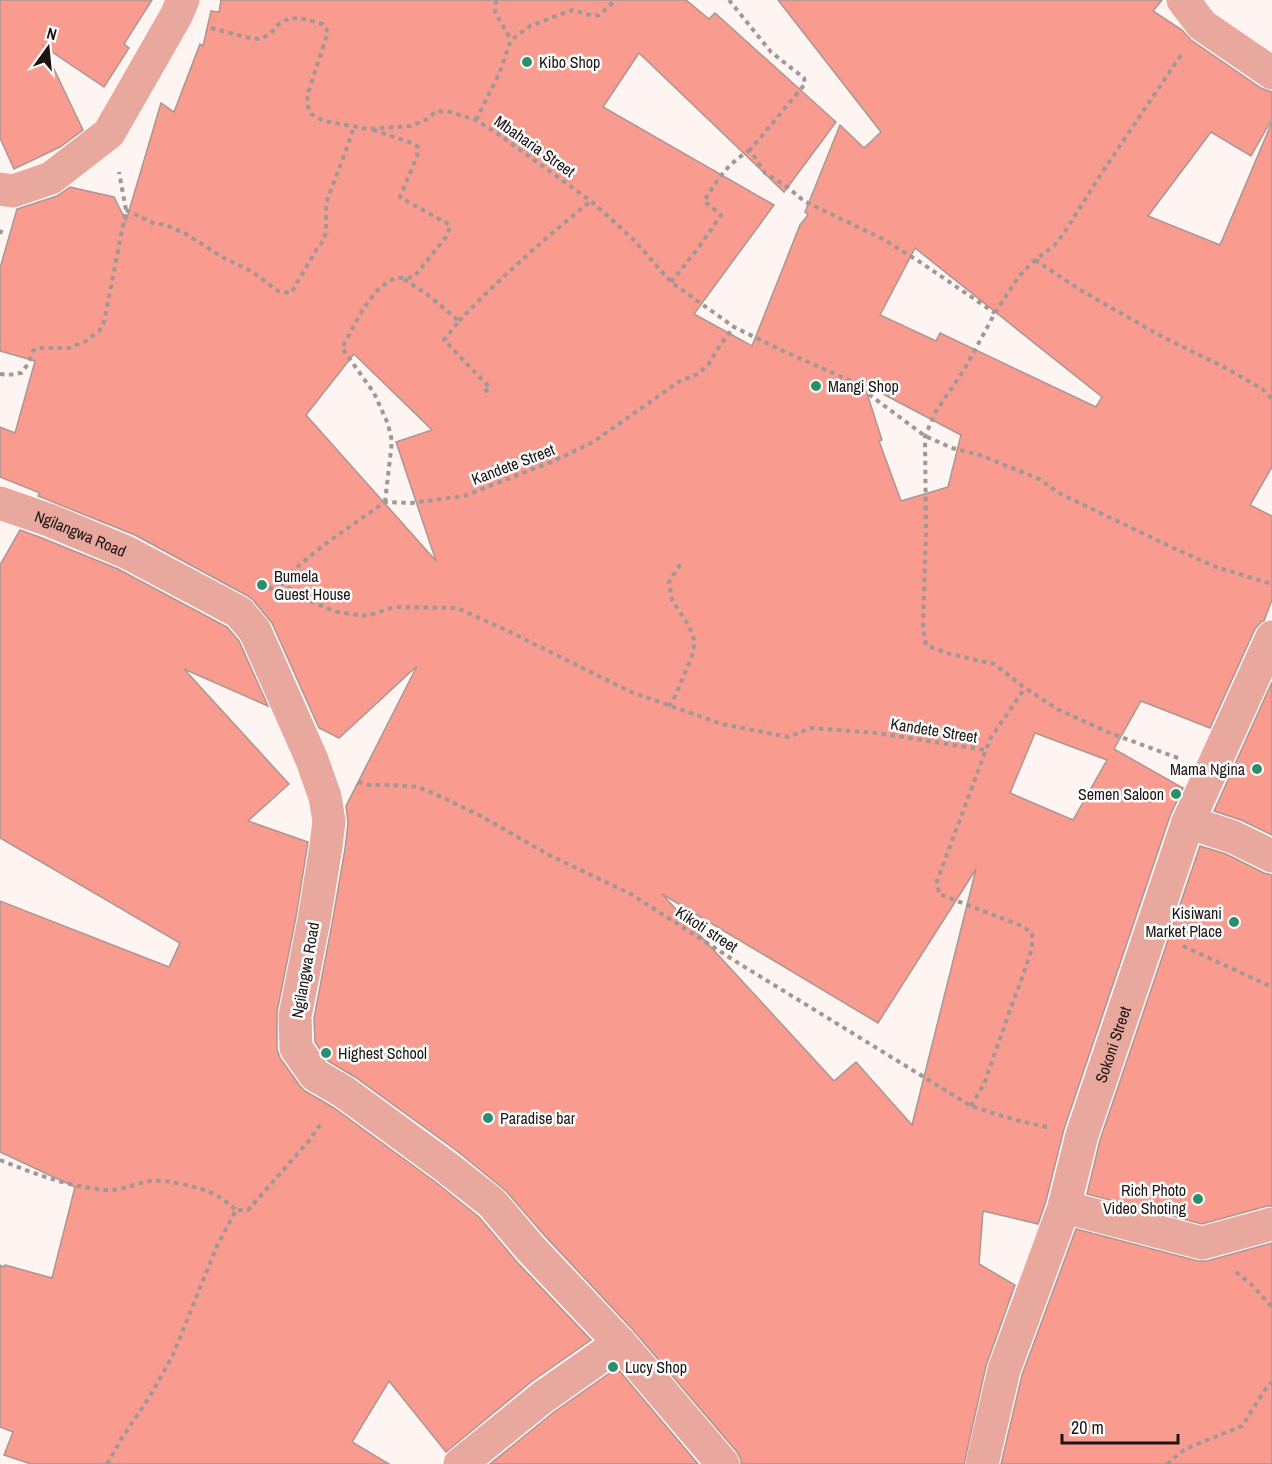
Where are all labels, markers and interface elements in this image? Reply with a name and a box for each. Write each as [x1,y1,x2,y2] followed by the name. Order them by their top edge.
[18,18,78,78] north arrow
[44,22,59,45] text: N
[539,51,600,73] place label: Kibo Shop
[520,55,534,69] marker: Kibo Shop
[490,110,580,182] street label: Mbaharia Street
[828,375,899,397] place label: Mangi Shop
[809,379,823,393] marker: Mangi Shop
[468,438,558,490] street label: Kandete Street
[32,505,130,562] street label: Ngilangwa Road
[274,565,351,605] place label: Bumela Guest House
[255,578,269,592] marker: Bumela Guest House
[889,712,979,748] street label: Kandete Street
[1170,758,1246,780] place label: Mama Ngina
[1250,762,1264,776] marker: Mama Ngina
[1078,783,1164,805] place label: Semen Saloon
[1169,787,1183,801] marker: Semen Saloon
[672,901,743,957] street label: Kikoti street
[1145,902,1222,942] place label: Kisiwani Market Place
[1227,915,1241,929] marker: Kisiwani Market Place
[286,920,324,1020] street label: Ngilangwa Road
[1089,1003,1136,1086] street label: Sokoni Street
[338,1042,427,1064] place label: Highest School
[319,1046,333,1060] marker: Highest School
[500,1107,576,1129] place label: Paradise bar
[481,1111,495,1125] marker: Paradise bar
[1103,1179,1187,1219] place label: Rich Photo Video Shoting
[1191,1192,1205,1206] marker: Rich Photo Video Shoting
[625,1356,687,1378] place label: Lucy Shop
[606,1360,620,1374] marker: Lucy Shop
[1062,1407,1178,1445] scale bar
[1071,1415,1104,1440] text: 20 m

